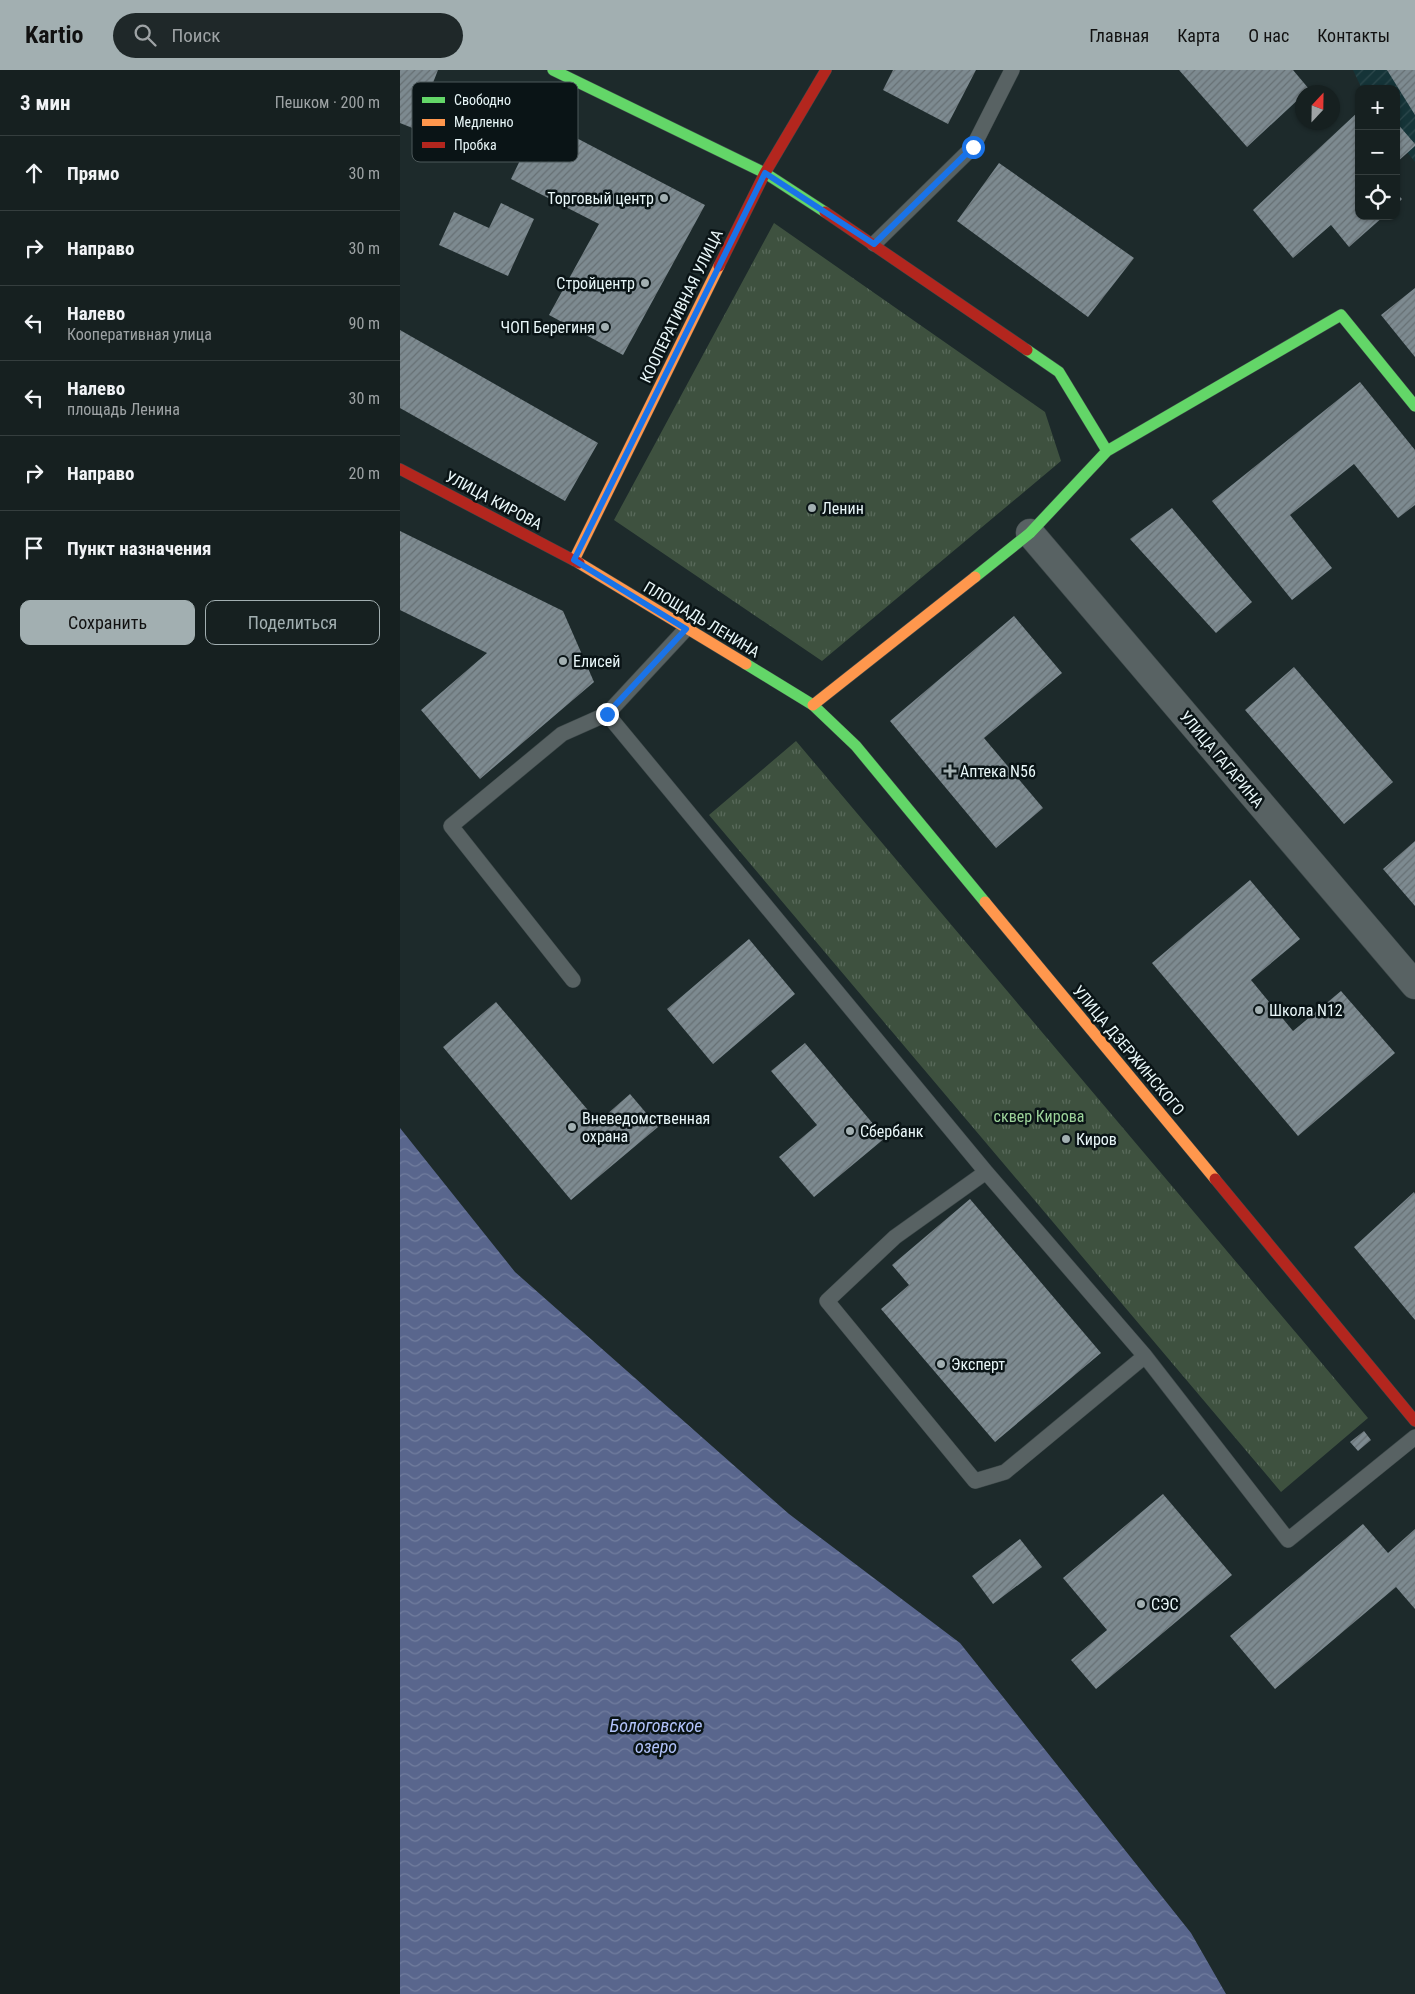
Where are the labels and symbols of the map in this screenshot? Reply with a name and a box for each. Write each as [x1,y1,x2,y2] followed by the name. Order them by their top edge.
[412,82,578,162] legend
[1295,85,1340,130] north arrow
[454,92,511,108] text: Свободно
[454,114,514,130] text: Медленно
[962,136,985,159] route start
[454,137,497,153] text: Пробка
[547,189,654,208] place label: Торговый центр
[658,192,670,204] marker: Торговый центр
[636,226,727,386] street label: КООПЕРАТИВНАЯ УЛИЦА
[556,274,635,293] place label: Стройцентр
[639,277,651,289] marker: Стройцентр
[501,318,595,337] place label: ЧОП Берегиня
[599,321,611,333] marker: ЧОП Берегиня
[442,467,545,534] street label: УЛИЦА КИРОВА
[822,499,864,518] place label: Ленин
[806,502,818,514] marker: Ленин
[640,577,763,662] street label: ПЛОЩАДЬ ЛЕНИНА
[573,652,620,671] place label: Елисей
[557,655,569,667] marker: Елисей
[596,703,619,726] route end
[1176,707,1268,812] street label: УЛИЦА ГАГАРИНА
[960,762,1036,781] place label: Аптека N56
[944,765,956,777] marker: Аптека N56
[1069,982,1188,1119] street label: УЛИЦА ДЗЕРЖИНСКОГО
[1269,1001,1343,1020] place label: Школа N12
[1253,1004,1265,1016] marker: Школа N12
[994,1107,1084,1126] park label: сквер Кирова
[582,1109,710,1146] place label: Вневедомственная охрана
[566,1121,578,1133] marker: Вневедомственная охрана
[860,1122,924,1141] place label: Сбербанк
[844,1125,856,1137] marker: Сбербанк
[1076,1130,1117,1149] place label: Киров
[1060,1133,1072,1145] marker: Киров
[951,1355,1005,1374] place label: Эксперт
[935,1358,947,1370] marker: Эксперт
[1151,1595,1179,1614] place label: СЭС
[1135,1598,1147,1610] marker: СЭС
[609,1715,703,1757] water label: Бологовское озеро

